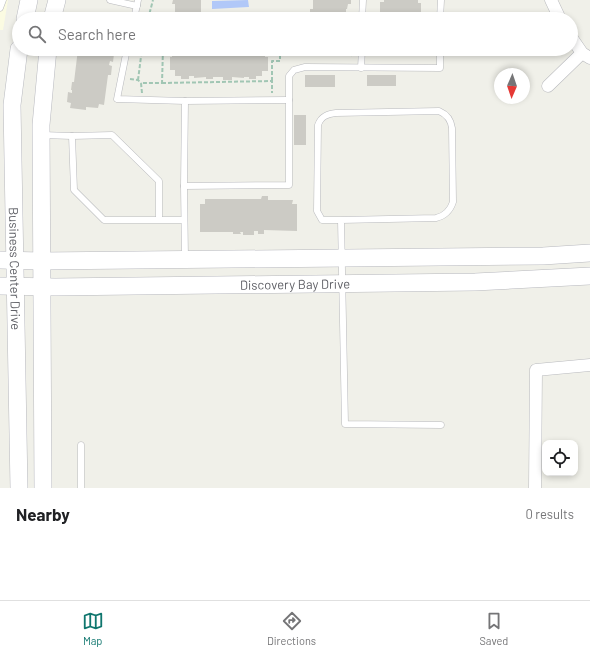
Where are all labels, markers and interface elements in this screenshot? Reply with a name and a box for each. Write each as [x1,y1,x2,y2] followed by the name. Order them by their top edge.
[12,12,578,56] search box
[26,23,48,45] icon: search
[58,25,136,43] text: Search here
[494,68,530,104] north arrow
[6,207,24,330] street label: Business Center Drive
[240,275,350,293] street label: Discovery Bay Drive
[542,440,578,476] map controls
[542,440,578,476] button: locate
[16,504,70,524] text: Nearby
[525,506,574,522] text: 0 results
[82,610,104,647] tab: Map
[267,610,316,647] tab: Directions
[479,610,508,647] tab: Saved

